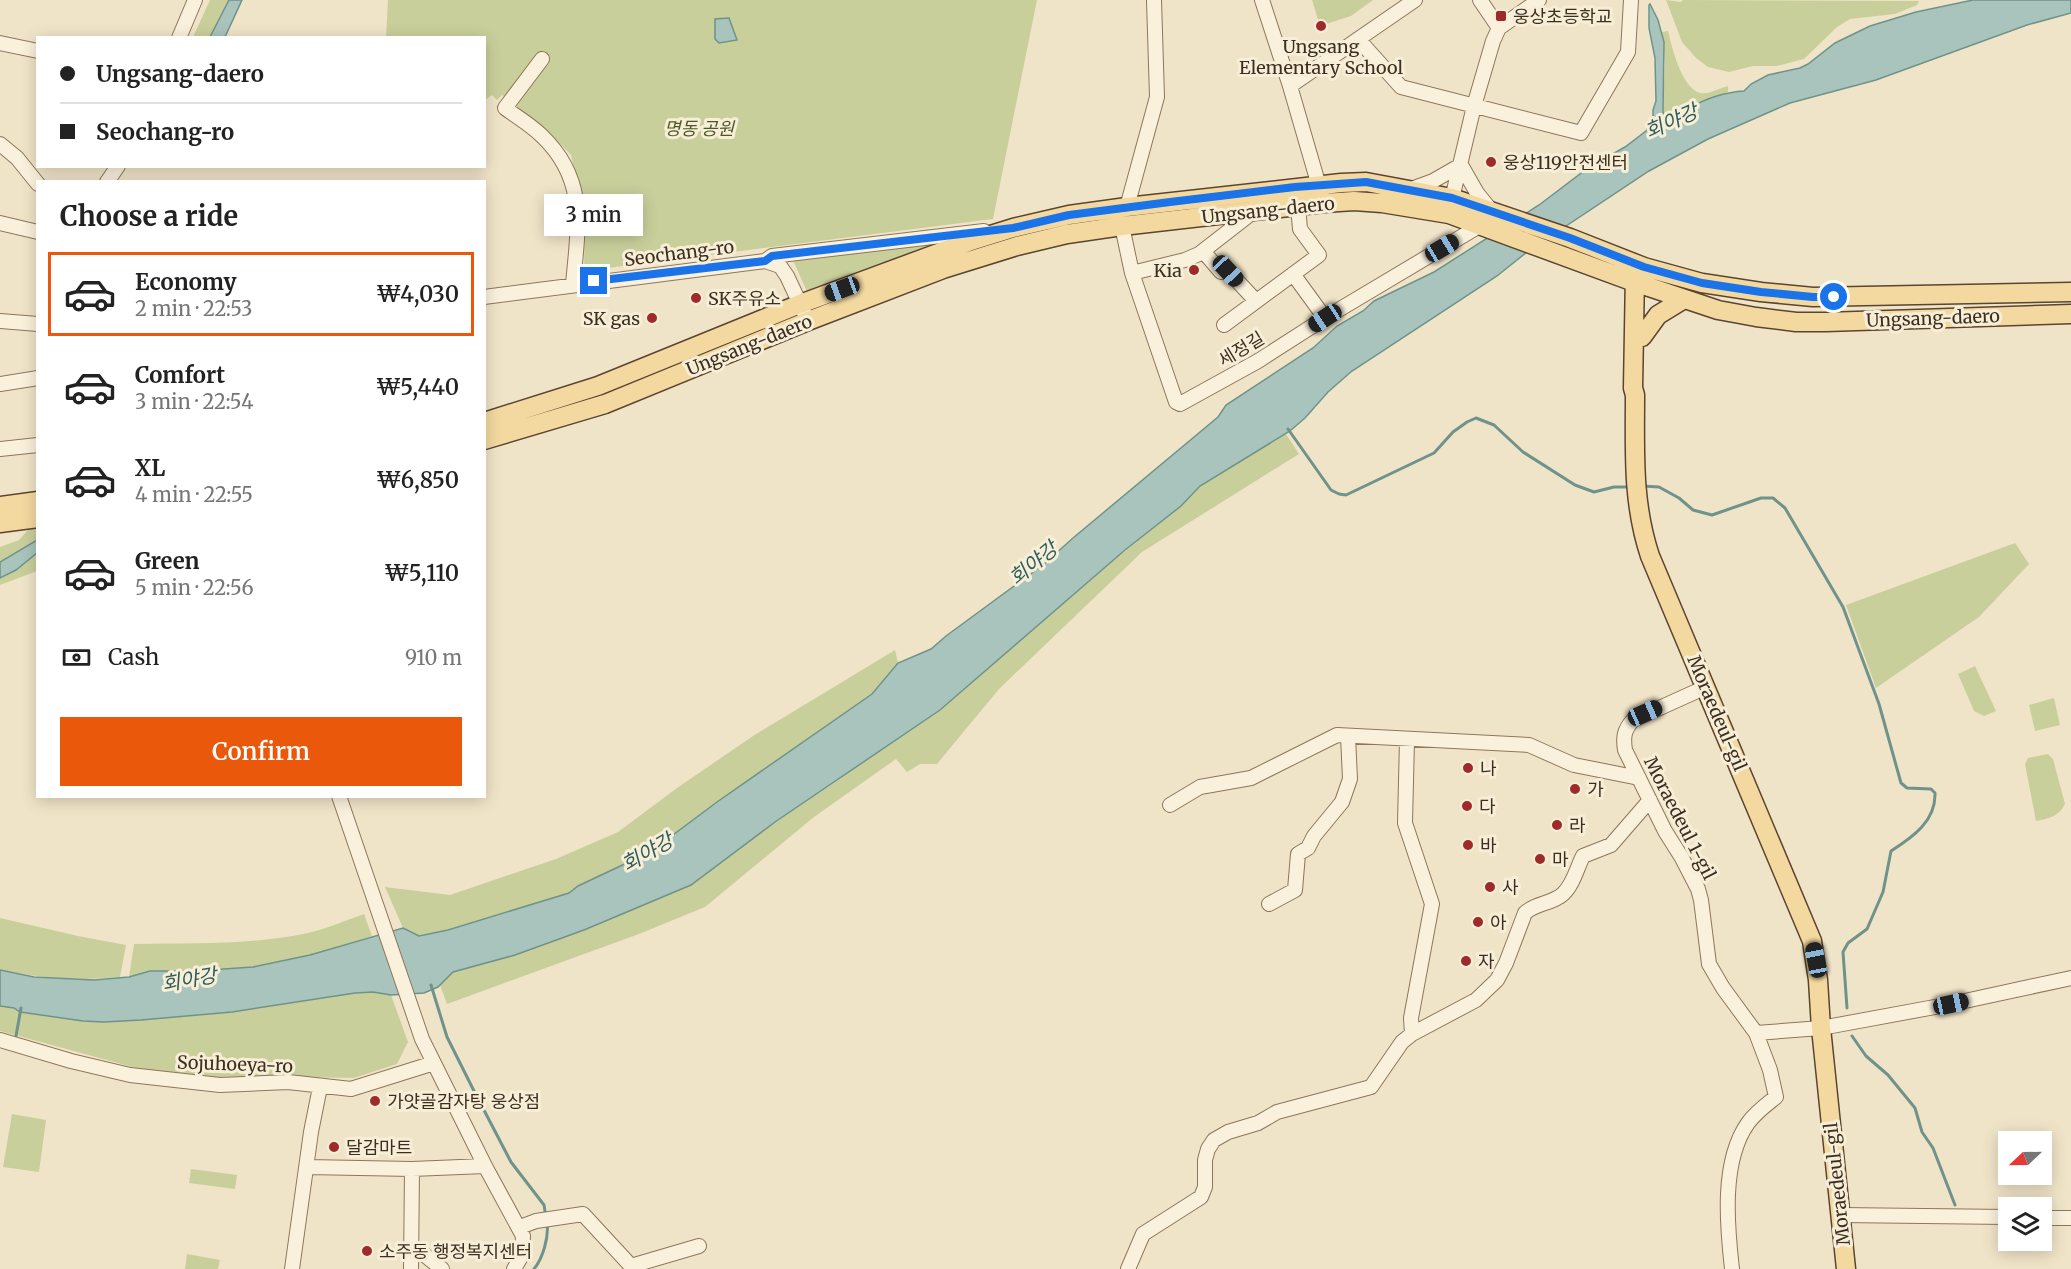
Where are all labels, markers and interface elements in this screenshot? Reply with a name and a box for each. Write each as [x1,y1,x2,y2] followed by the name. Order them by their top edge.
[1513,5,1612,28] place label: 웅상초등학교
[1494,9,1508,23] marker: 웅상초등학교
[1314,19,1328,33] marker: Ungsang Elementary School
[1239,35,1403,79] place label: Ungsang Elementary School
[96,60,264,88] text: Ungsang-daero
[1641,97,1704,144] water label: 회야강
[664,117,736,140] park label: 명동 공원
[96,118,234,146] text: Seochang-ro
[1503,151,1628,174] place label: 웅상119안전센터
[1484,155,1498,169] marker: 웅상119안전센터
[1200,192,1336,228] street label: Ungsang-daero
[544,194,644,236] callout: 3 min
[60,199,238,233] text: Choose a ride
[565,202,622,227] text: 3 min
[1422,231,1462,265] car
[623,235,735,271] street label: Seochang-ro
[1209,252,1247,290] car
[1154,259,1182,282] place label: Kia
[1187,263,1201,277] marker: Kia
[63,267,117,321] icon: car
[580,267,607,294] route end
[135,268,236,296] text: Economy
[822,274,862,304] car
[377,280,459,308] text: ₩4,030
[1820,283,1847,310] route start
[708,287,781,310] place label: SK주유소
[689,291,703,305] marker: SK주유소
[135,296,253,321] text: 2 min · 22:53
[1305,301,1345,335] car
[1866,304,2000,332] street label: Ungsang-daero
[583,307,640,330] place label: SK gas
[683,309,815,381] street label: Ungsang-daero
[645,311,659,325] marker: SK gas
[1214,326,1268,372] street label: 세정길
[63,360,117,414] icon: car
[135,361,225,389] text: Comfort
[376,373,459,401] text: ₩5,440
[135,389,254,414] text: 3 min · 22:54
[63,453,117,507] icon: car
[135,454,165,482] text: XL
[377,466,459,494] text: ₩6,850
[135,482,253,507] text: 4 min · 22:55
[1004,534,1064,590] water label: 회야강
[63,546,117,600] icon: car
[135,547,199,575] text: Green
[385,559,459,587] text: ₩5,110
[135,575,254,600] text: 5 min · 22:56
[60,641,93,674] icon: cash
[108,643,159,671] text: Cash
[405,645,462,670] text: 910 m
[1682,652,1752,775] street label: Moraedeul-gil
[1625,697,1665,729] car
[60,717,462,786] button: Confirm
[1639,752,1721,884] street label: Moraedeul 1-gil
[1480,757,1497,780] place label: 나
[1461,761,1475,775] marker: 나
[1587,778,1604,801] place label: 가
[1568,782,1582,796] marker: 가
[1479,795,1496,818] place label: 다
[1460,799,1474,813] marker: 다
[1569,814,1586,837] place label: 라
[1550,818,1564,832] marker: 라
[617,826,679,877] water label: 회야강
[1480,834,1497,857] place label: 바
[1461,838,1475,852] marker: 바
[1552,848,1569,871] place label: 마
[1533,852,1547,866] marker: 마
[1502,876,1519,899] place label: 사
[1483,880,1497,894] marker: 사
[1490,911,1507,934] place label: 아
[1471,915,1485,929] marker: 아
[1804,941,1828,979] car
[1478,950,1495,973] place label: 자
[1459,954,1473,968] marker: 자
[160,961,221,996] water label: 회야강
[1932,991,1970,1017] car
[177,1050,293,1078] street label: Sojuhoeya-ro
[387,1090,540,1113] place label: 가얏골감자탕 웅상점
[368,1094,382,1108] marker: 가얏골감자탕 웅상점
[1819,1121,1855,1247] street label: Moraedeul-gil
[1998,1131,2052,1185] north arrow
[1998,1131,2052,1251] map controls
[346,1136,412,1159] place label: 달감마트
[327,1140,341,1154] marker: 달감마트
[1998,1197,2052,1251] button: layers
[379,1240,532,1263] place label: 소주동 행정복지센터
[360,1244,374,1258] marker: 소주동 행정복지센터

